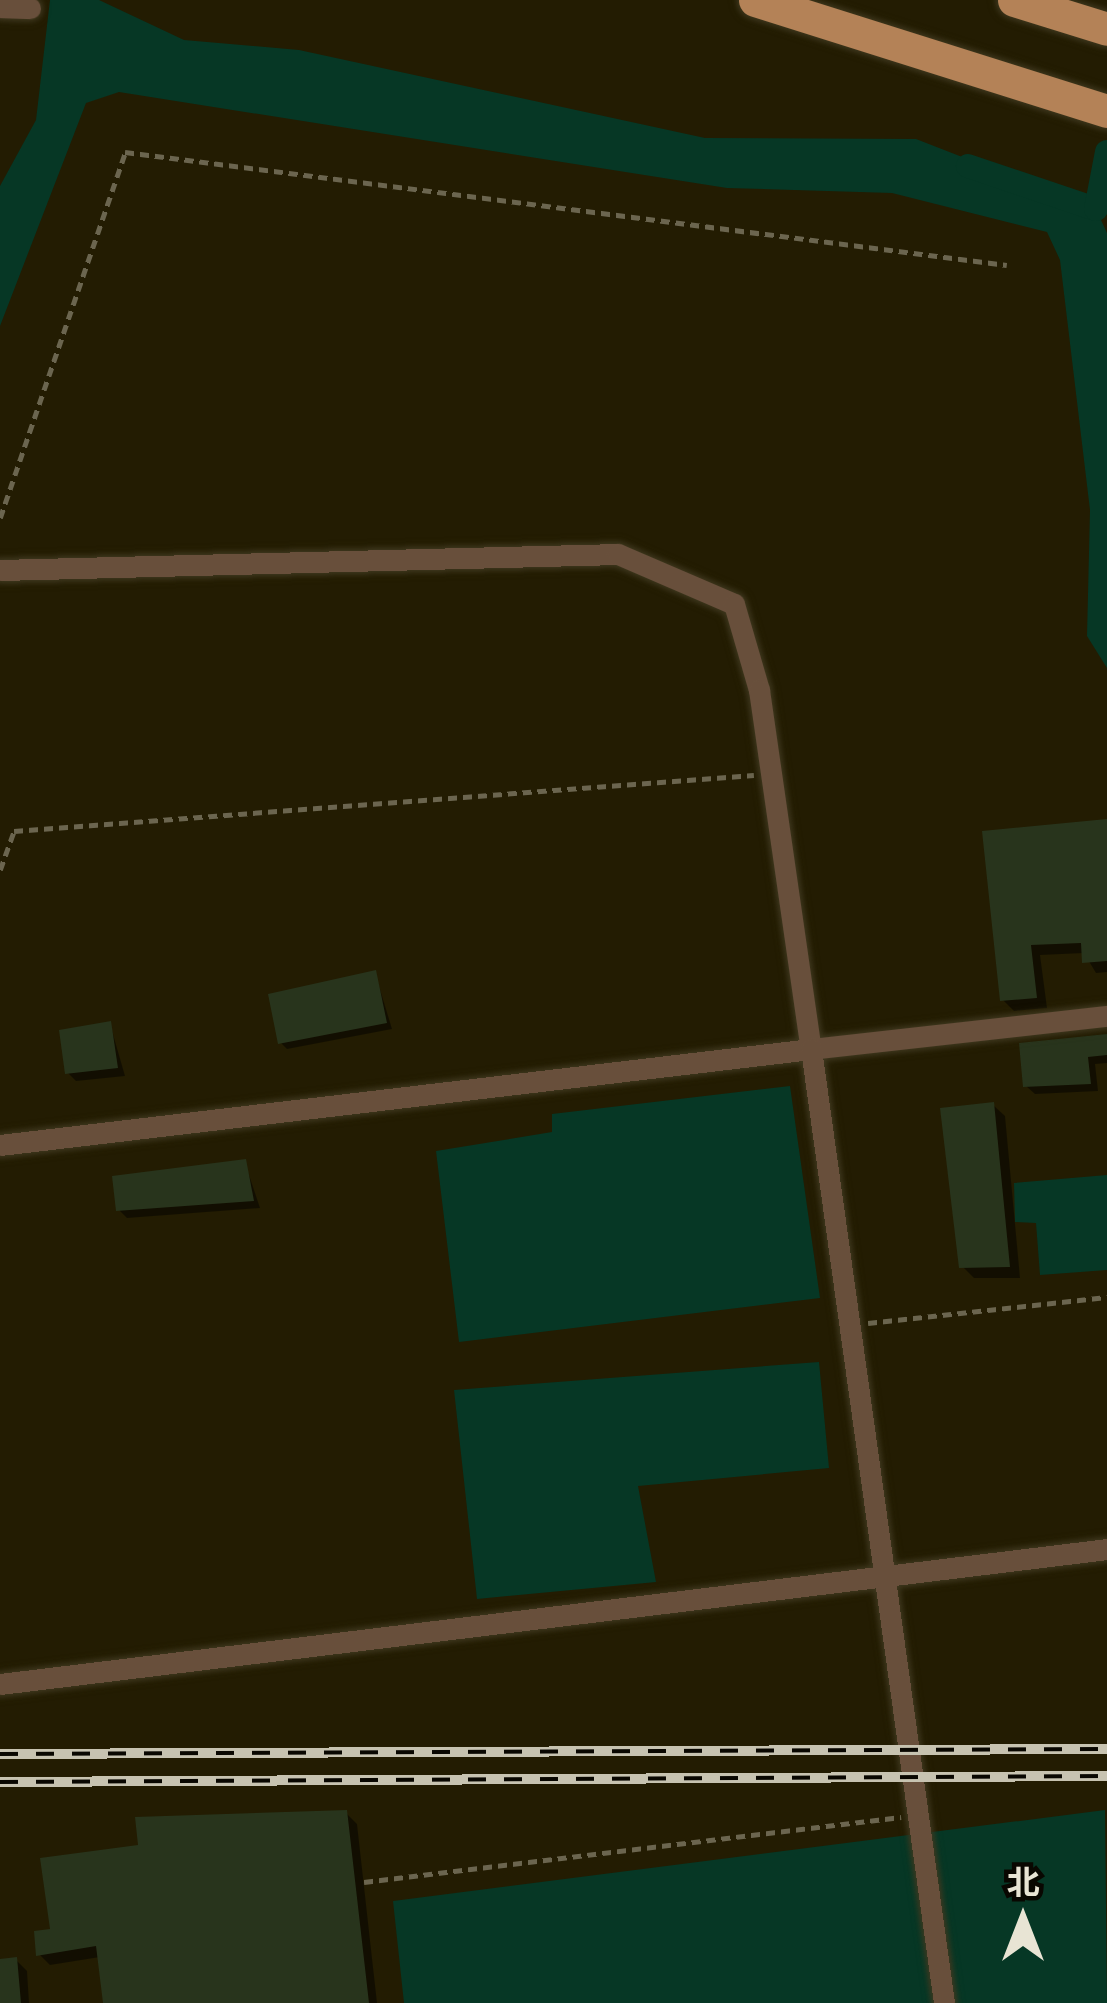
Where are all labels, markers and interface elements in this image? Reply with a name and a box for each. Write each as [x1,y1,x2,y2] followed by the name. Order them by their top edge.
[963,1859,1083,1979] north arrow
[1007,1864,1040,1902] text: 北

